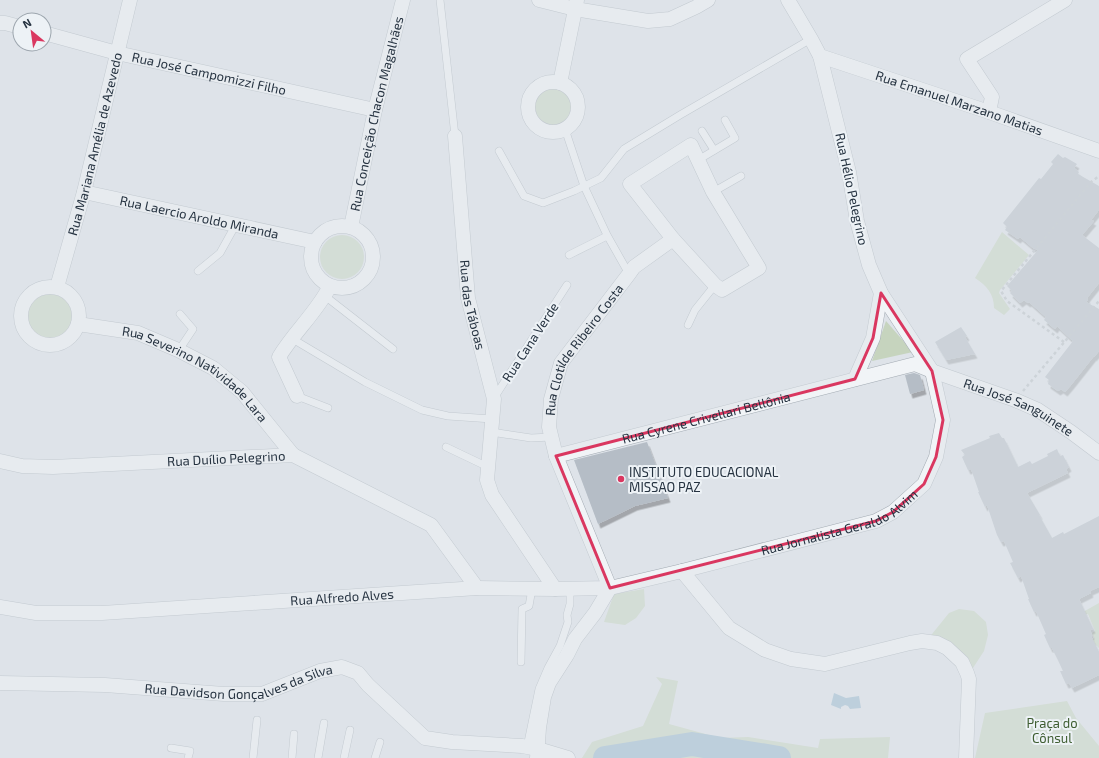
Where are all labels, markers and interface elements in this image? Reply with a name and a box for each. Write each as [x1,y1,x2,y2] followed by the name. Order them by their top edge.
[12,12,52,52] north arrow
[20,15,34,30] text: N
[346,15,407,213] street label: Rua Conceição Chacon Magalhães
[130,49,288,98] street label: Rua José Campomizzi Filho
[64,51,125,237] street label: Rua Mariana Amélia de Azevedo
[874,67,1045,139] street label: Rua Emanuel Marzano Matias
[832,131,872,247] street label: Rua Hélio Pelegrino
[118,192,280,242] street label: Rua Laercio Aroldo Miranda
[457,259,489,351] street label: Rua das Táboas
[542,281,626,416] street label: Rua Clotilde Ribeiro Costa
[498,299,562,385] street label: Rua Cana Verde
[121,323,271,425] street label: Rua Severino Natividade Lara
[961,375,1077,439] street label: Rua José Sanguinete
[620,388,792,447] street label: Rua Cyrene Crivellari Bellônia
[167,447,286,469] street label: Rua Duílio Pelegrino
[629,464,779,495] place label: INSTITUTO EDUCACIONAL MISSAO PAZ
[616,474,626,484] marker: INSTITUTO EDUCACIONAL MISSAO PAZ
[759,486,921,558] street label: Rua Jornalista Geraldo Alvim
[290,586,394,608] street label: Rua Alfredo Alves
[144,661,334,703] street label: Rua Davidson Gonçalves da Silva
[1026,715,1078,746] park label: Praça do Cônsul

